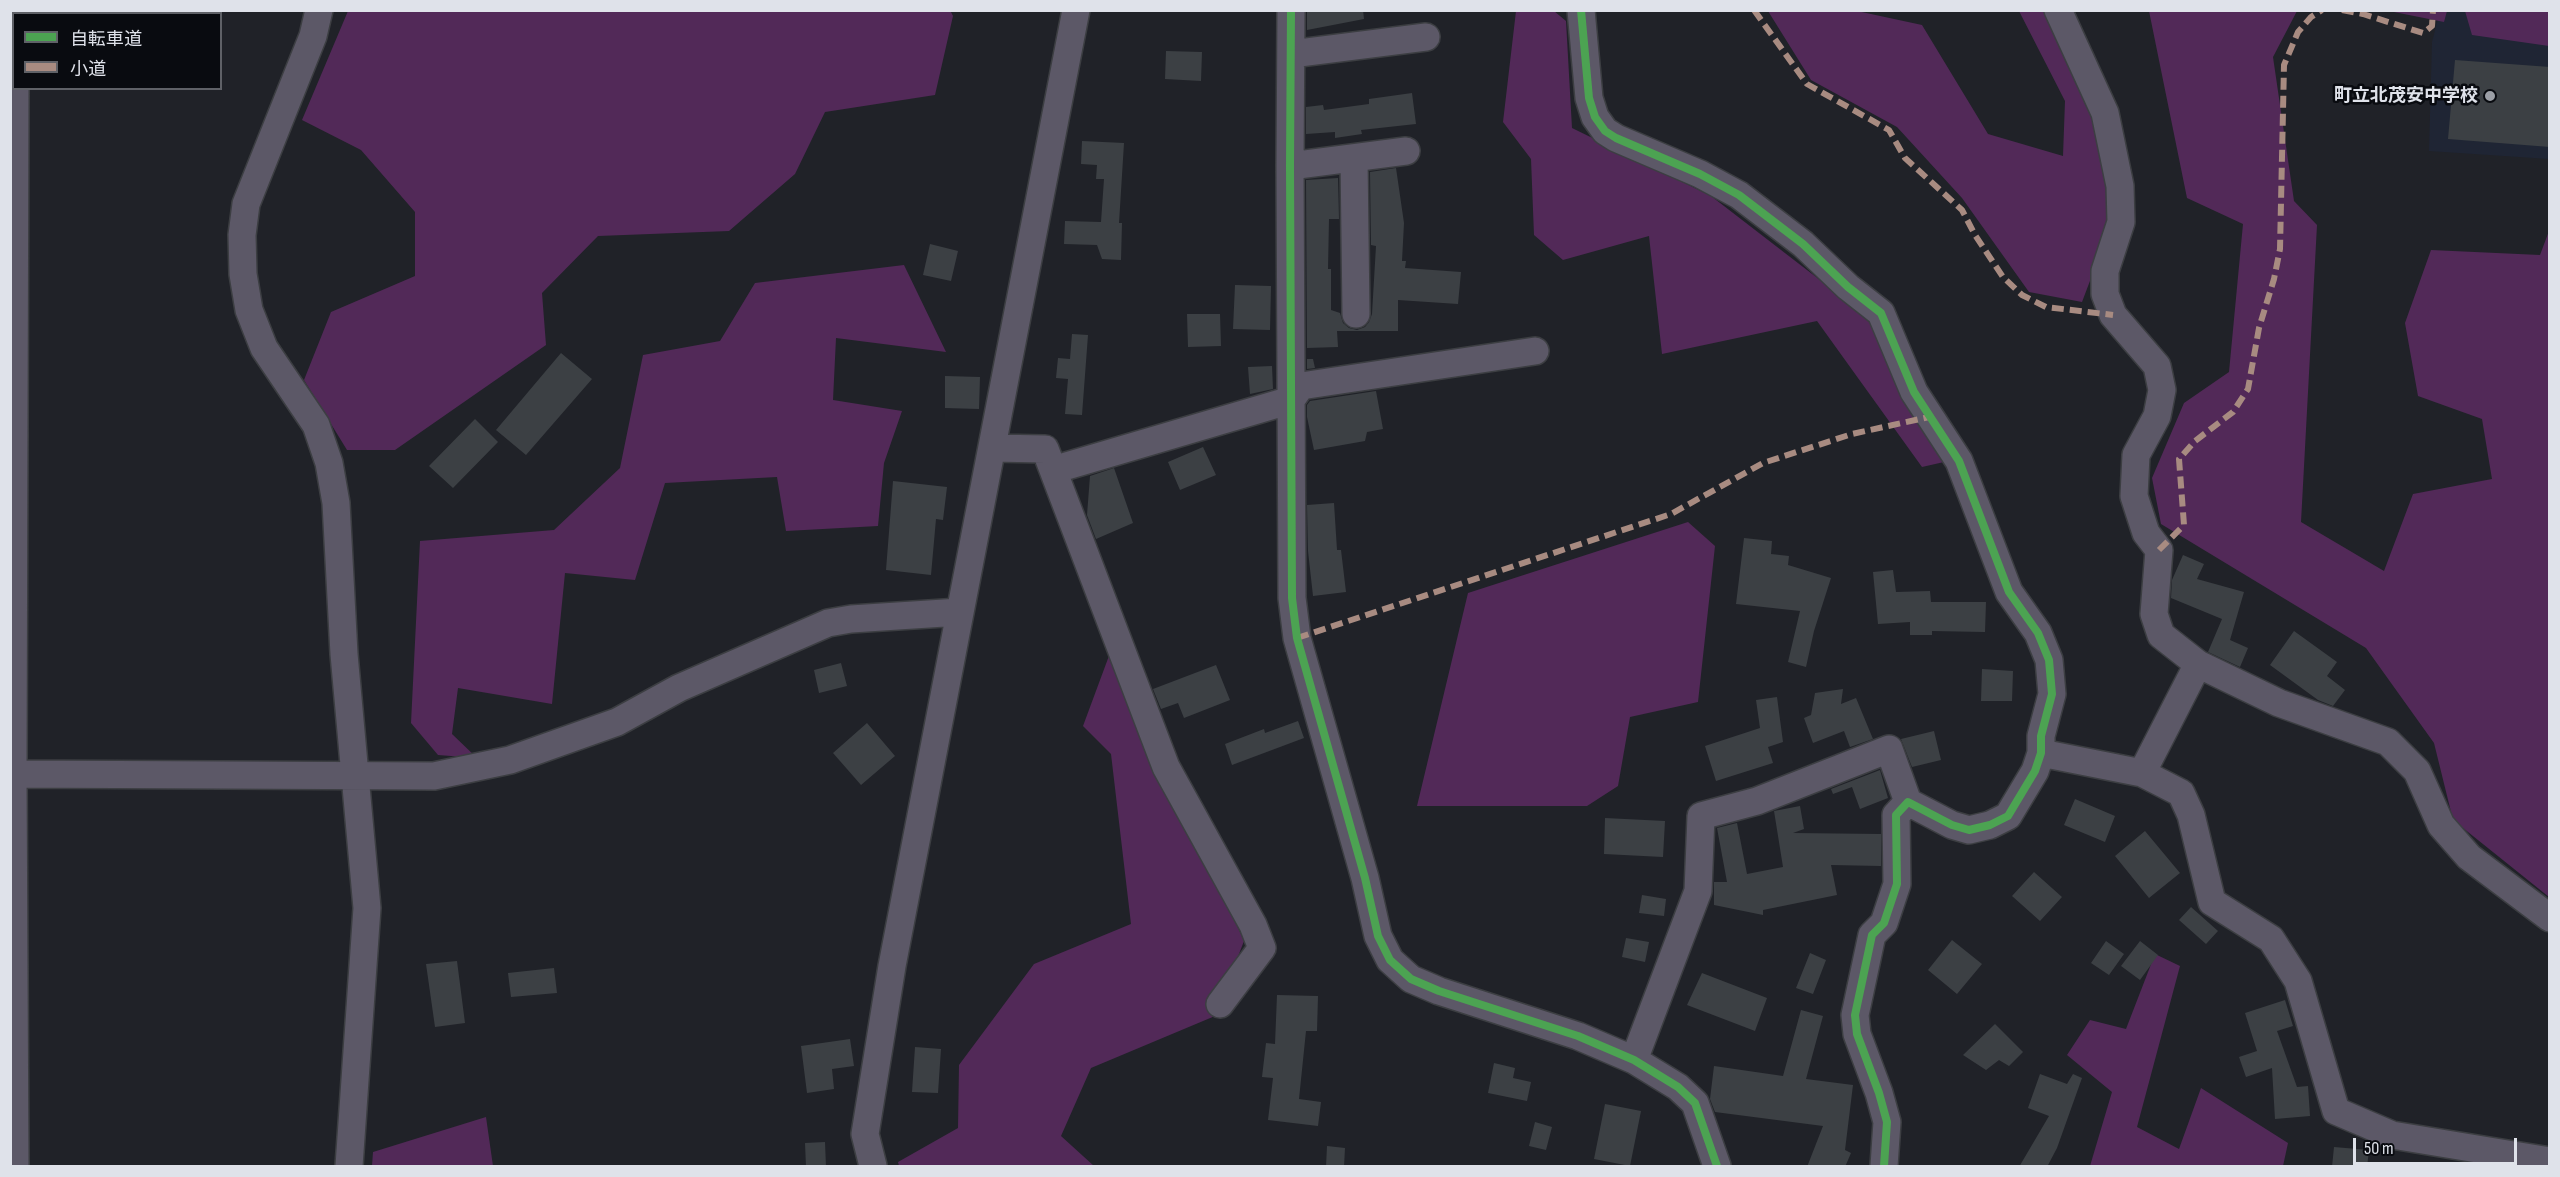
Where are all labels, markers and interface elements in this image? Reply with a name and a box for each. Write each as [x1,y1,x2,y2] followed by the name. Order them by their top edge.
[12,12,222,90] legend
[70,29,142,50] text: 自転車道
[70,59,106,80] text: 小道
[2334,85,2478,107] place label: 町立北茂安中学校
[2483,89,2497,103] marker: 町立北茂安中学校
[2356,1126,2520,1164] scale bar
[2364,1138,2394,1159] text: 50 m

